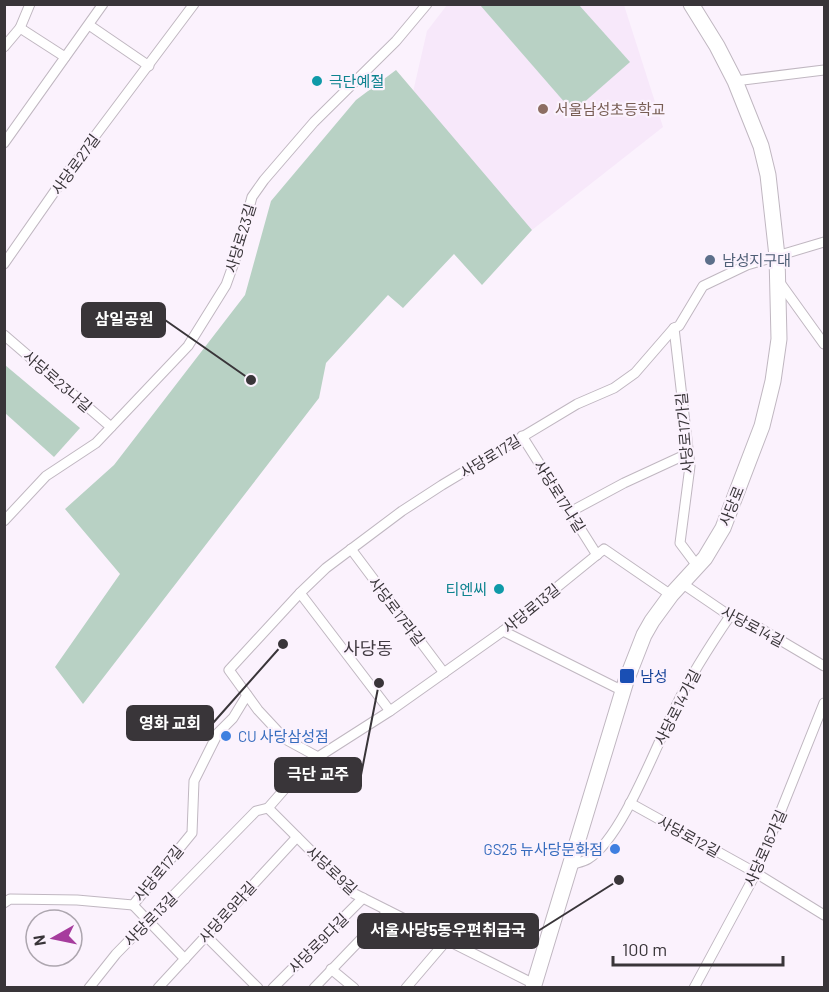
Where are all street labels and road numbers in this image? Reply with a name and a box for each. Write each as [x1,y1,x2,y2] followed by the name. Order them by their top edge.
[47,130,103,198] street label: 사당로27길
[221,201,259,275] street label: 사당로23길
[20,346,96,416] street label: 사당로23나길
[671,392,697,474] street label: 사당로17가길
[456,431,524,481] street label: 사당로17길
[531,457,589,535] street label: 사당로17나길
[715,483,747,529] street label: 사당로
[365,573,429,649] street label: 사당로17라길
[499,580,563,636] street label: 사당로13길
[718,602,788,650] street label: 사당로14길
[650,666,704,748] street label: 사당로14가길
[740,807,790,889] street label: 사당로16가길
[655,812,723,860] street label: 사당로12길
[129,841,187,905] street label: 사당로17길
[303,842,361,898] street label: 사당로9길
[195,877,259,947] street label: 사당로9라길
[120,889,180,949] street label: 사당로13길
[284,909,352,977] street label: 사당로9다길

